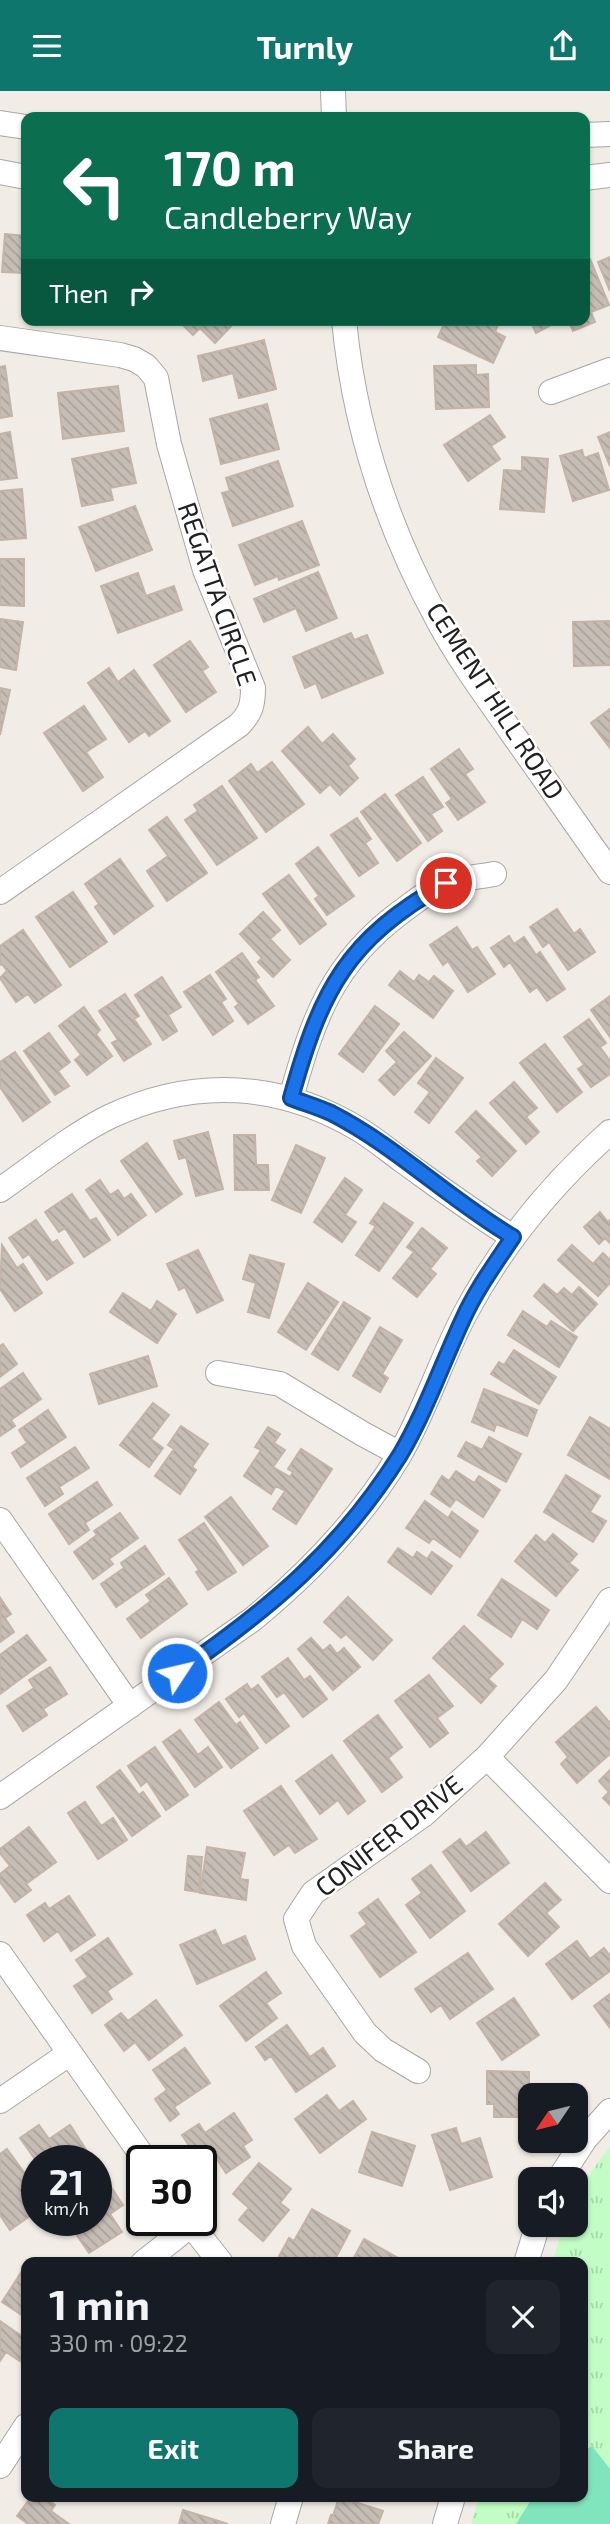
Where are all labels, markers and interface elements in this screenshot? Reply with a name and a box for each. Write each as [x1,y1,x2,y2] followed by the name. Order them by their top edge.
[28,27,66,65] icon: menu
[257,27,353,65] text: Turnly
[544,27,582,65] icon: share
[164,137,296,196] text: 170 m
[49,140,140,231] icon: left
[164,197,412,235] text: Candleberry Way
[122,273,160,311] icon: right
[49,277,108,308] text: Then
[173,498,264,689] street label: REGATTA CIRCLE
[421,596,571,804] street label: CEMENT HILL ROAD
[416,853,476,913] pin
[427,864,465,902] icon: arrive
[140,1636,214,1710] position arrow
[308,1768,468,1902] street label: CONIFER DRIVE
[518,2083,588,2153] north arrow
[518,2083,588,2237] map controls
[126,2145,217,2236] speed limit sign: 30
[49,2160,84,2202] text: 21
[518,2167,588,2237] button: sound
[44,2197,89,2219] text: km/h
[49,2278,150,2328] text: 1 min
[486,2280,560,2354] button: close
[49,2329,188,2357] text: 330 m · 09:22
[49,2408,298,2488] button: Exit
[312,2408,560,2488] button: Share

